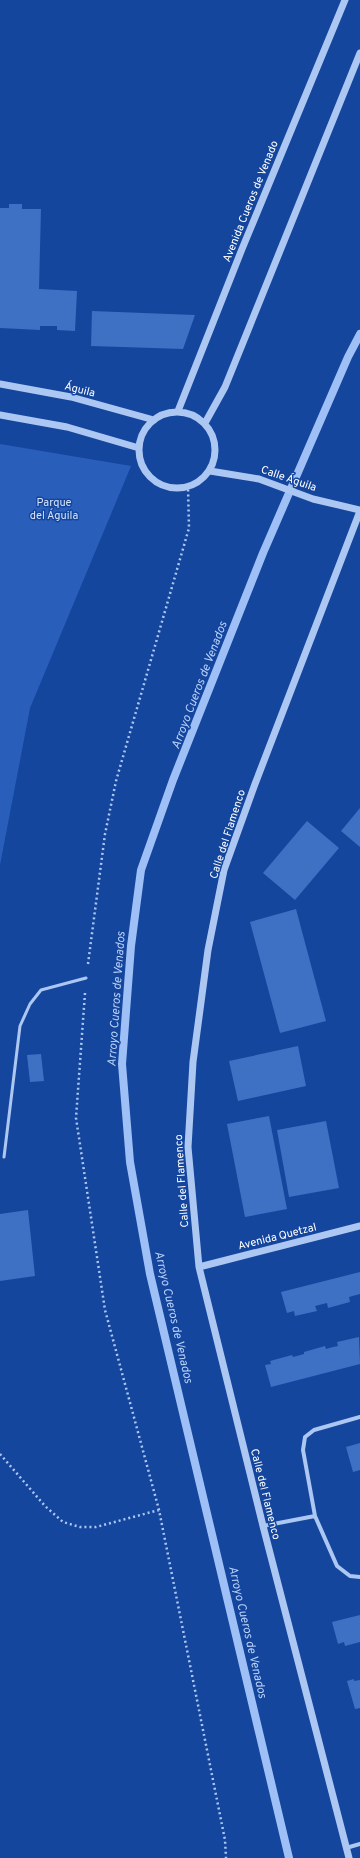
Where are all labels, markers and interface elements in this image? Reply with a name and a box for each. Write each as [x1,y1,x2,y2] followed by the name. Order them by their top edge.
[220,138,282,264] street label: Avenida Cueros de Venado
[63,378,97,401] street label: Águila
[259,462,319,495] street label: Calle Águila
[30,496,78,523] park label: Parque del Águila
[168,619,232,751] water label: Arroyo Cueros de Venados
[207,788,249,881] street label: Calle del Flamenco
[104,930,130,1067] water label: Arroyo Cueros de Venados
[172,1134,192,1228] street label: Calle del Flamenco
[237,1220,318,1253] street label: Avenida Quetzal
[150,1249,196,1386] water label: Arroyo Cueros de Venados
[247,1447,283,1541] street label: Calle del Flamenco
[224,1564,270,1701] water label: Arroyo Cueros de Venados

